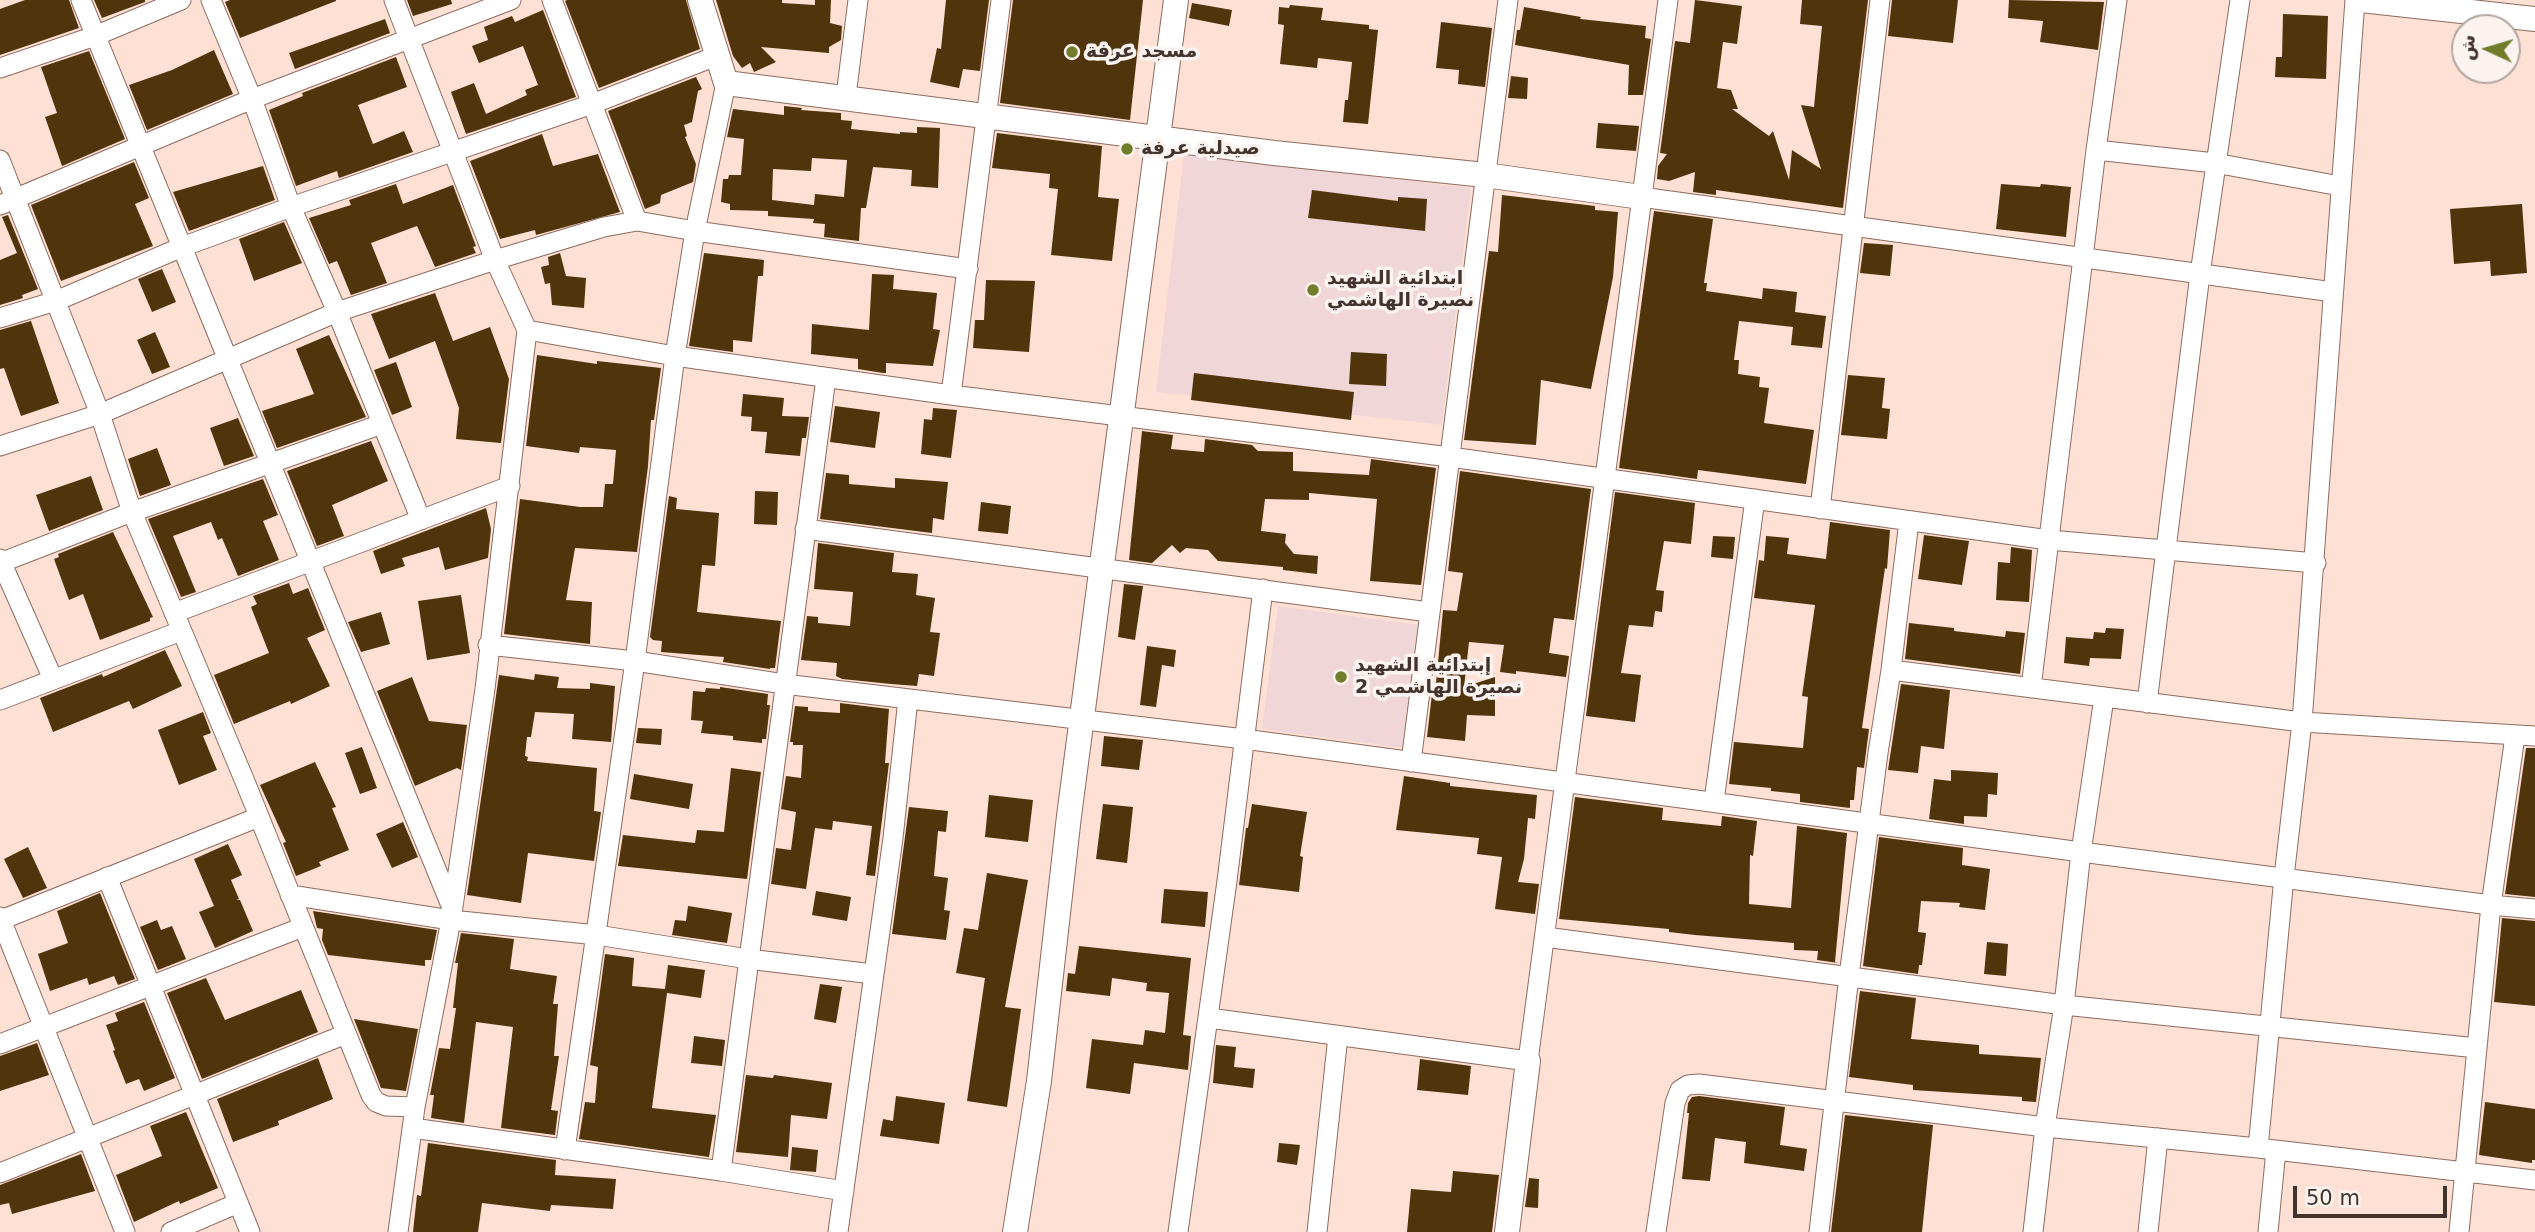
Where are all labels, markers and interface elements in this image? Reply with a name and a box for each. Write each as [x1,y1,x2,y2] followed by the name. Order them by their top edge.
[2451,14,2521,84] north arrow
[2455,34,2479,62] text: ش
[1086,41,1197,63] place label: مسجد عرفة
[1064,44,1080,60] marker: مسجد عرفة
[1141,138,1260,160] place label: صيدلية عرفة
[1119,141,1135,157] marker: صيدلية عرفة
[1327,268,1474,312] place label: ابتدائية الشهيد نصيرة الهاشمي
[1305,282,1321,298] marker: ابتدائية الشهيد نصيرة الهاشمي
[1355,655,1522,699] place label: إبتدائية الشهيد نصيرة الهاشمي 2
[1333,669,1349,685] marker: إبتدائية الشهيد نصيرة الهاشمي 2
[2297,1172,2451,1216] scale bar
[2306,1186,2360,1210] text: 50 m

